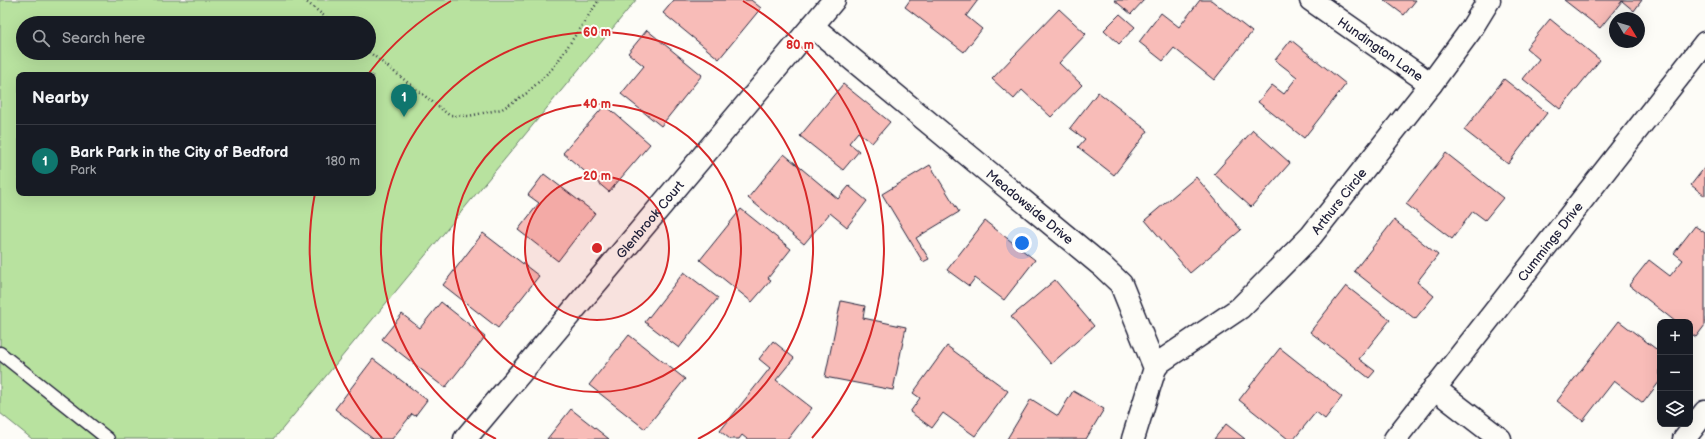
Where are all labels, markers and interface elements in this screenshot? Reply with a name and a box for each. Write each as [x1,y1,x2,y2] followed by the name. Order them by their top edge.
[1609,12,1645,48] north arrow
[1334,14,1426,85] street label: Hundington Lane
[16,16,376,60] search box
[583,25,611,40] text: 60 m
[30,27,52,49] icon: search
[62,29,145,48] text: Search here
[786,38,814,53] text: 80 m
[391,84,417,117] pin: 1
[32,88,89,108] text: Nearby
[583,97,611,112] text: 40 m
[70,143,288,162] text: Bark Park in the City of Bedford
[42,153,48,169] text: 1
[325,153,360,169] text: 180 m
[70,162,96,178] text: Park
[1308,165,1371,238] street label: Arthurs Circle
[982,166,1077,248] street label: Meadowside Drive
[583,169,611,184] text: 20 m
[613,178,688,262] street label: Glenbrook Court
[1514,199,1587,285] street label: Cummings Drive
[1012,233,1032,253] your location
[590,241,604,255] centre of rings
[1657,319,1693,427] map controls
[1657,319,1693,355] button: +
[1657,355,1693,391] button: −
[1657,391,1693,427] button: layers

